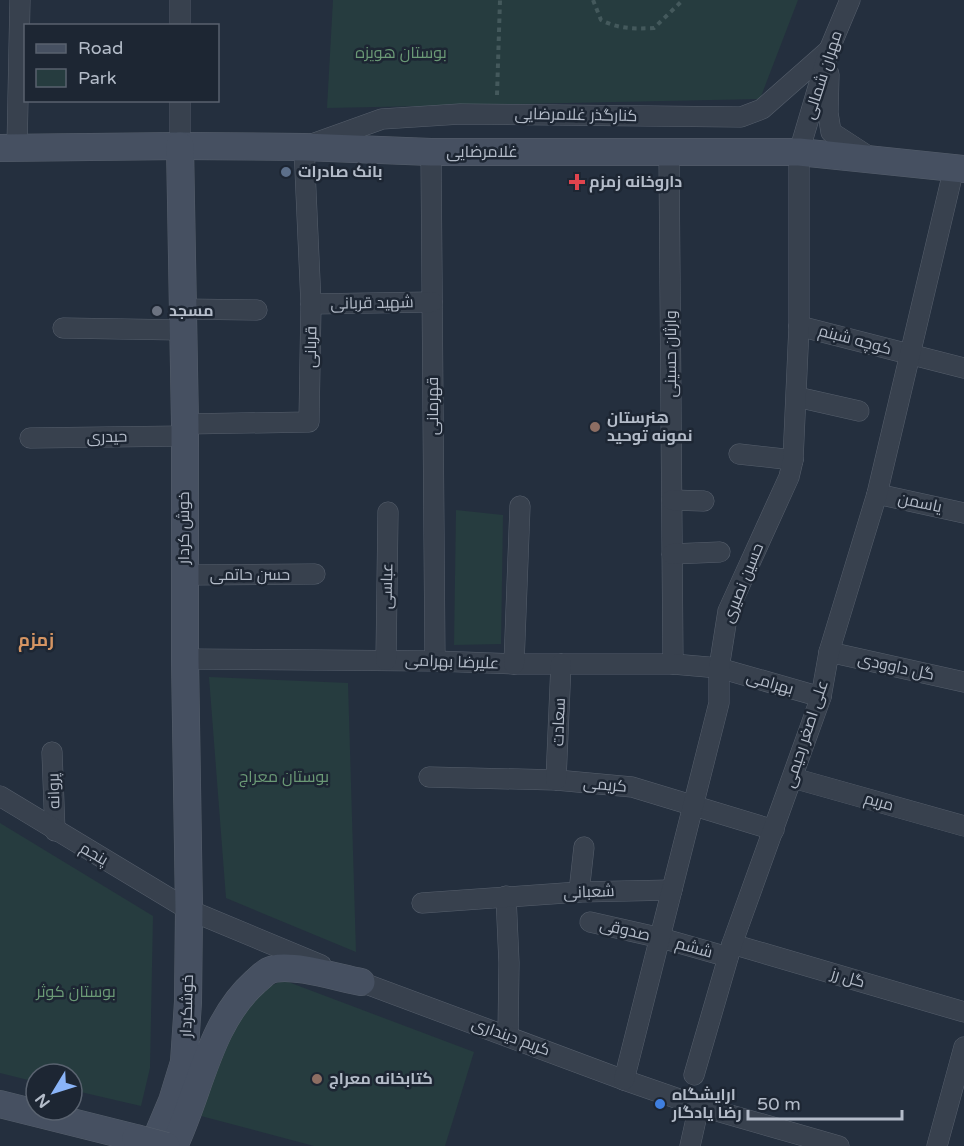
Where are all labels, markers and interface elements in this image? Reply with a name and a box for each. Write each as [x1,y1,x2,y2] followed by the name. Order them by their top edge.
[24,24,219,102] legend
[799,28,847,122] street label: مهران شمالی
[78,37,123,59] text: Road
[355,43,447,63] park label: بوستان هویزه
[78,67,117,89] text: Park
[514,104,638,126] street label: کنارگذر غلامرضایی
[446,142,518,162] street label: غلامرضایی
[298,162,382,182] place label: بانک صادرات
[279,165,293,179] marker: بانک صادرات
[589,172,682,193] place label: داروخانه زمزم
[570,175,584,189] marker: داروخانه زمزم
[330,292,414,314] street label: شهید قربانی
[169,301,214,321] place label: مسجد
[150,304,164,318] marker: مسجد
[661,310,681,398] street label: وارثان حسینی
[816,321,894,360] street label: کوچه شبنم
[301,326,321,368] street label: قربانی
[423,377,443,435] street label: قهرمانی
[607,408,693,446] place label: هنرستان نمونه توحید
[588,420,602,434] marker: هنرستان نمونه توحید
[86,427,128,447] street label: حیدری
[896,489,944,518] street label: یاسمن
[174,492,194,565] street label: خوش کردار
[718,540,768,626] street label: حسین نصیری
[377,563,397,609] street label: عباسی
[210,565,290,585] street label: حسن حاتمی
[18,629,54,652] district label: زمزم
[856,649,936,685] street label: گل داوودی
[405,650,499,674] street label: علیرضا بهرامی
[744,667,796,699] street label: بهرامی
[779,678,833,790] street label: علی اصغر رحیمی
[548,697,570,747] street label: سعادت
[239,767,329,788] park label: بوستان معراج
[43,772,66,809] street label: پروانه
[582,773,628,797] street label: کریمی
[862,788,896,817] street label: مریم
[76,838,112,871] street label: پنجم
[563,881,615,903] street label: شعبانی
[598,915,652,945] street label: صدوقی
[673,933,715,964] street label: ششم
[828,963,867,992] street label: گل رز
[176,974,198,1039] street label: خوشکردار
[35,982,116,1002] park label: بوستان کوثر
[469,1014,553,1061] street label: کریم دینداری
[24,1062,84,1122] north arrow
[329,1069,433,1089] place label: کتابخانه معراج
[310,1072,324,1086] marker: کتابخانه معراج
[748,1083,902,1121] scale bar
[671,1085,742,1123] place label: ارایشگاه رضا یادگار
[31,1089,55,1112] text: N
[757,1093,801,1115] text: 50 m
[653,1097,667,1111] marker: ارایشگاه رضا یادگار

